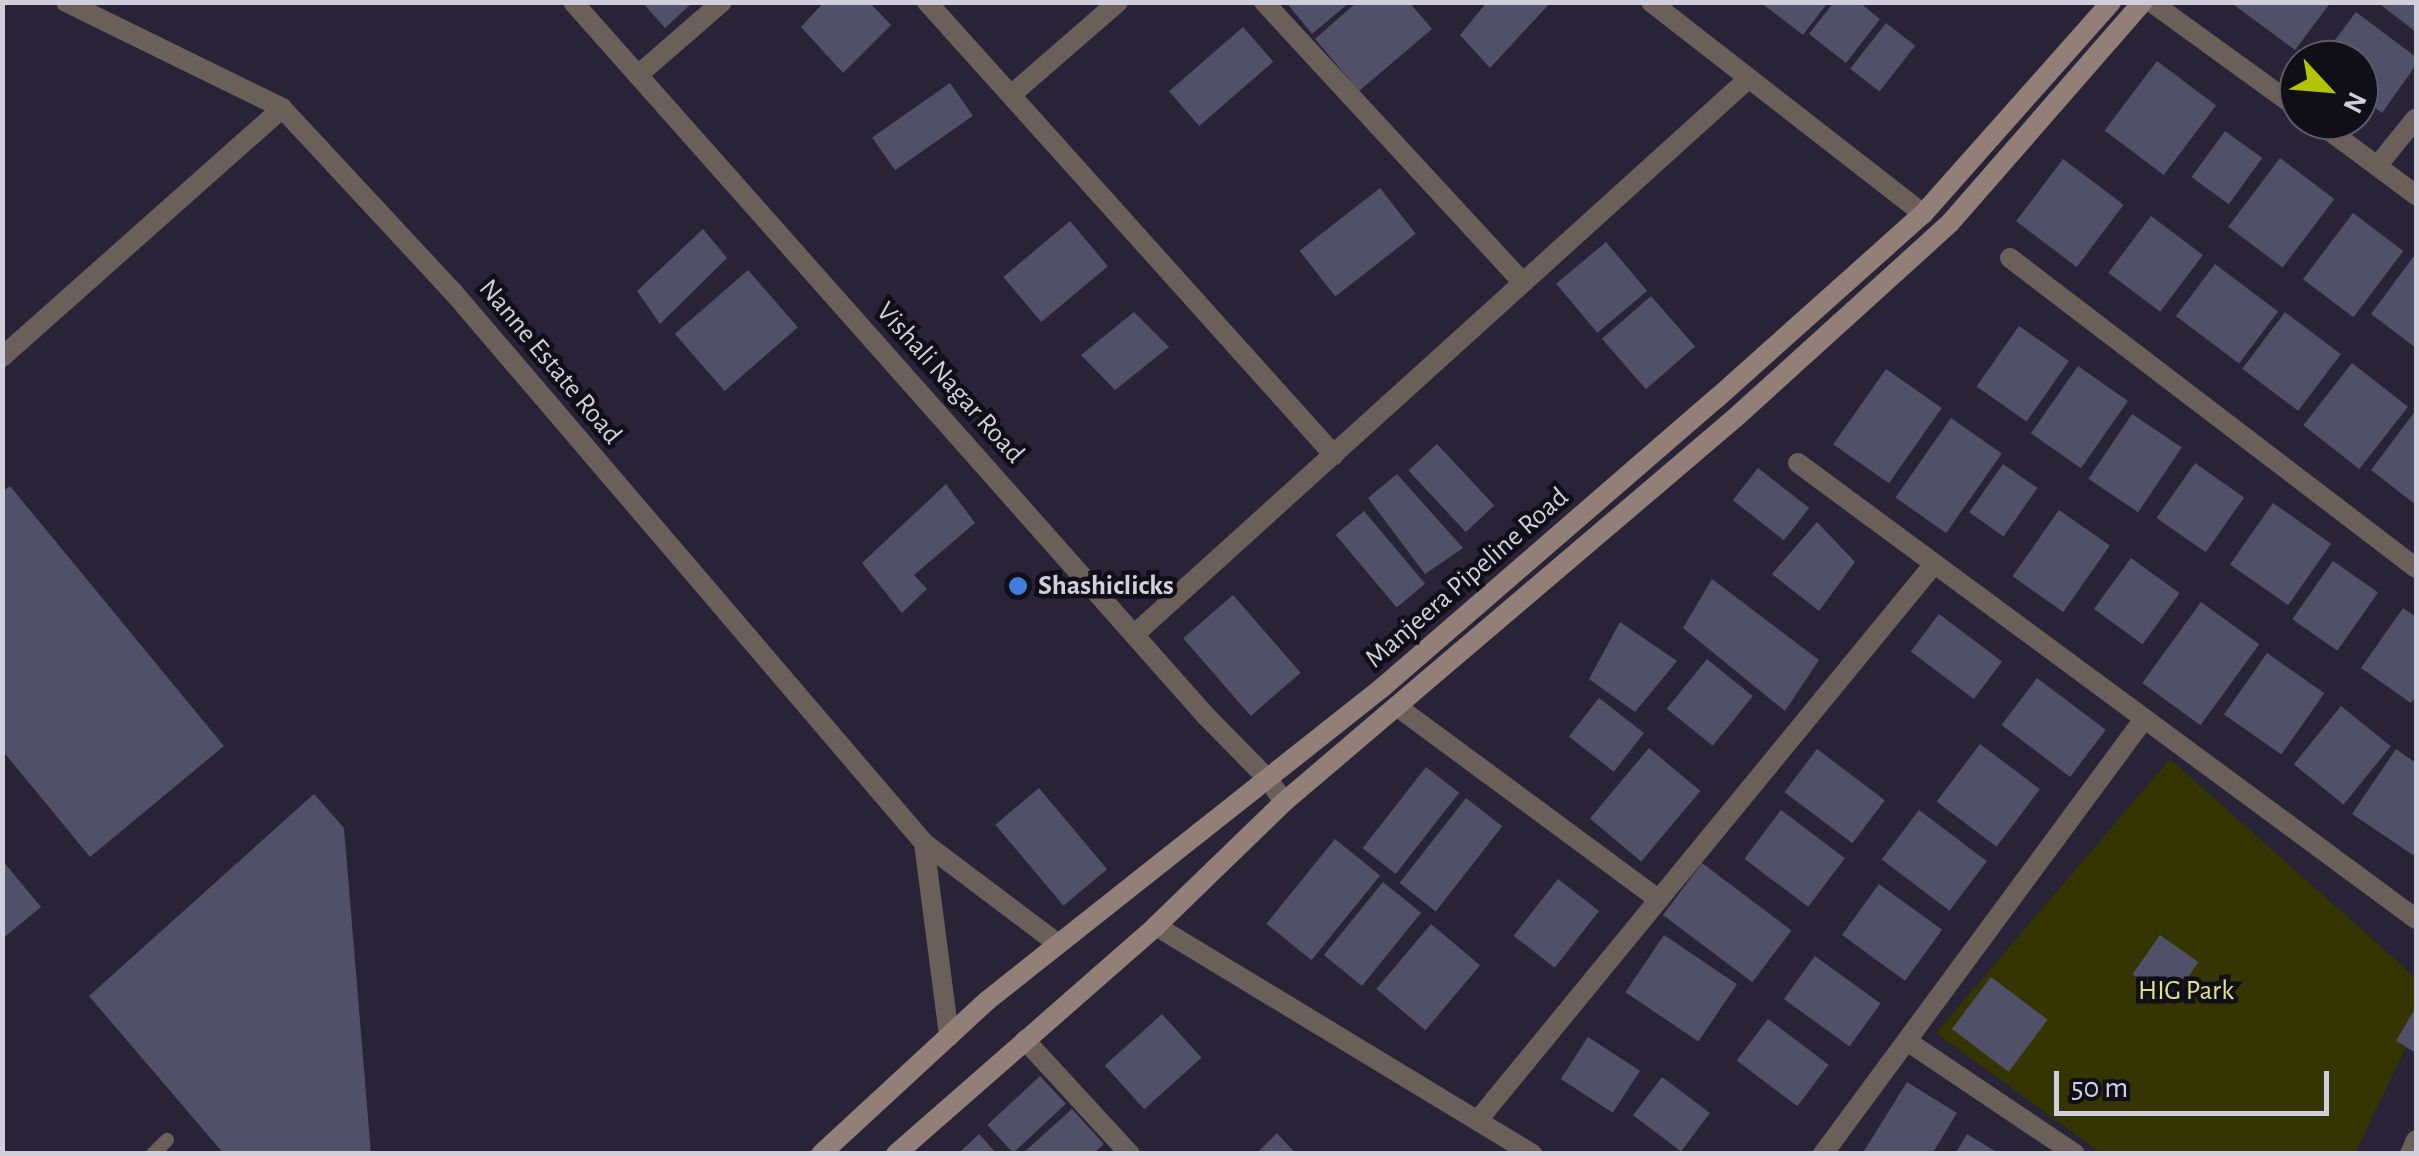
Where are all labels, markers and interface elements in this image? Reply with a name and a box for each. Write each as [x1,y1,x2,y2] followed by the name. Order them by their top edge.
[2279,40,2379,140] north arrow
[2337,87,2371,117] text: N
[471,273,629,451] street label: Nanne Estate Road
[869,295,1031,471] street label: Vishali Nagar Road
[1358,481,1576,675] street label: Manjeera Pipeline Road
[1038,569,1174,603] place label: Shashiclicks
[1007,575,1029,597] marker: Shashiclicks
[2138,974,2234,1008] park label: HIG Park
[2059,1051,2334,1113] scale bar
[2071,1073,2128,1103] text: 50 m

